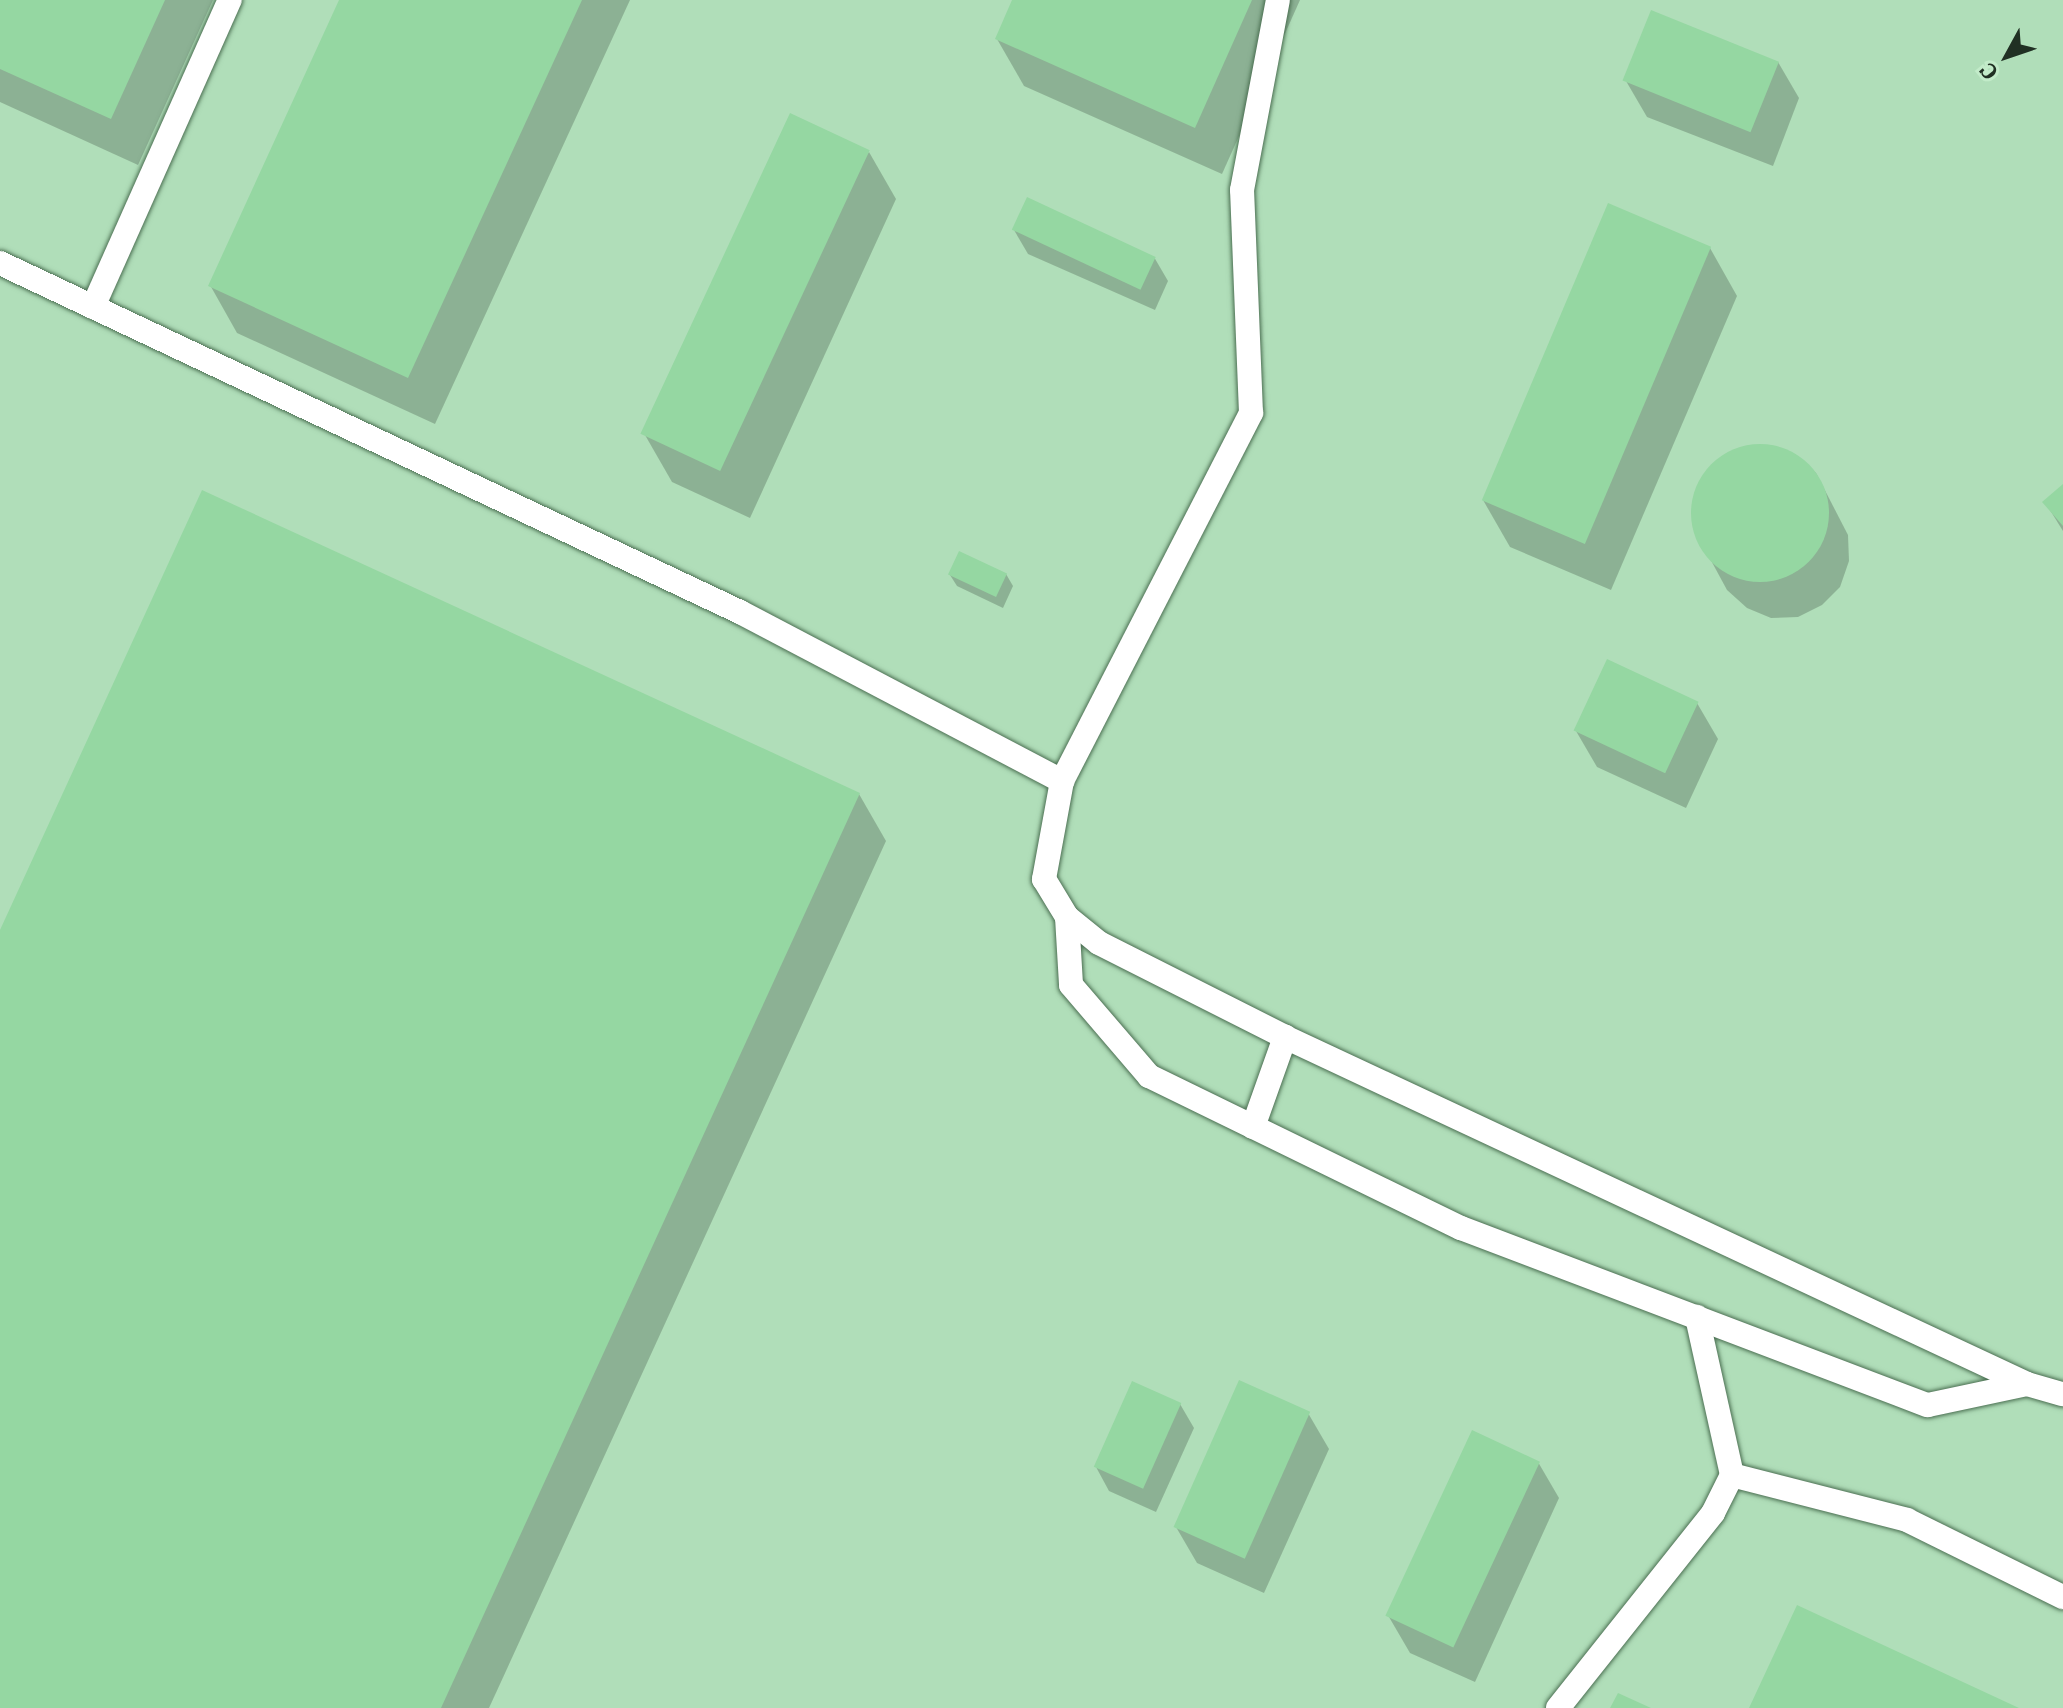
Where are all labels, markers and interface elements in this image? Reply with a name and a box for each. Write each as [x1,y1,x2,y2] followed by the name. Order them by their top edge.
[1967,16,2047,96] north arrow
[1972,57,2004,87] text: С

